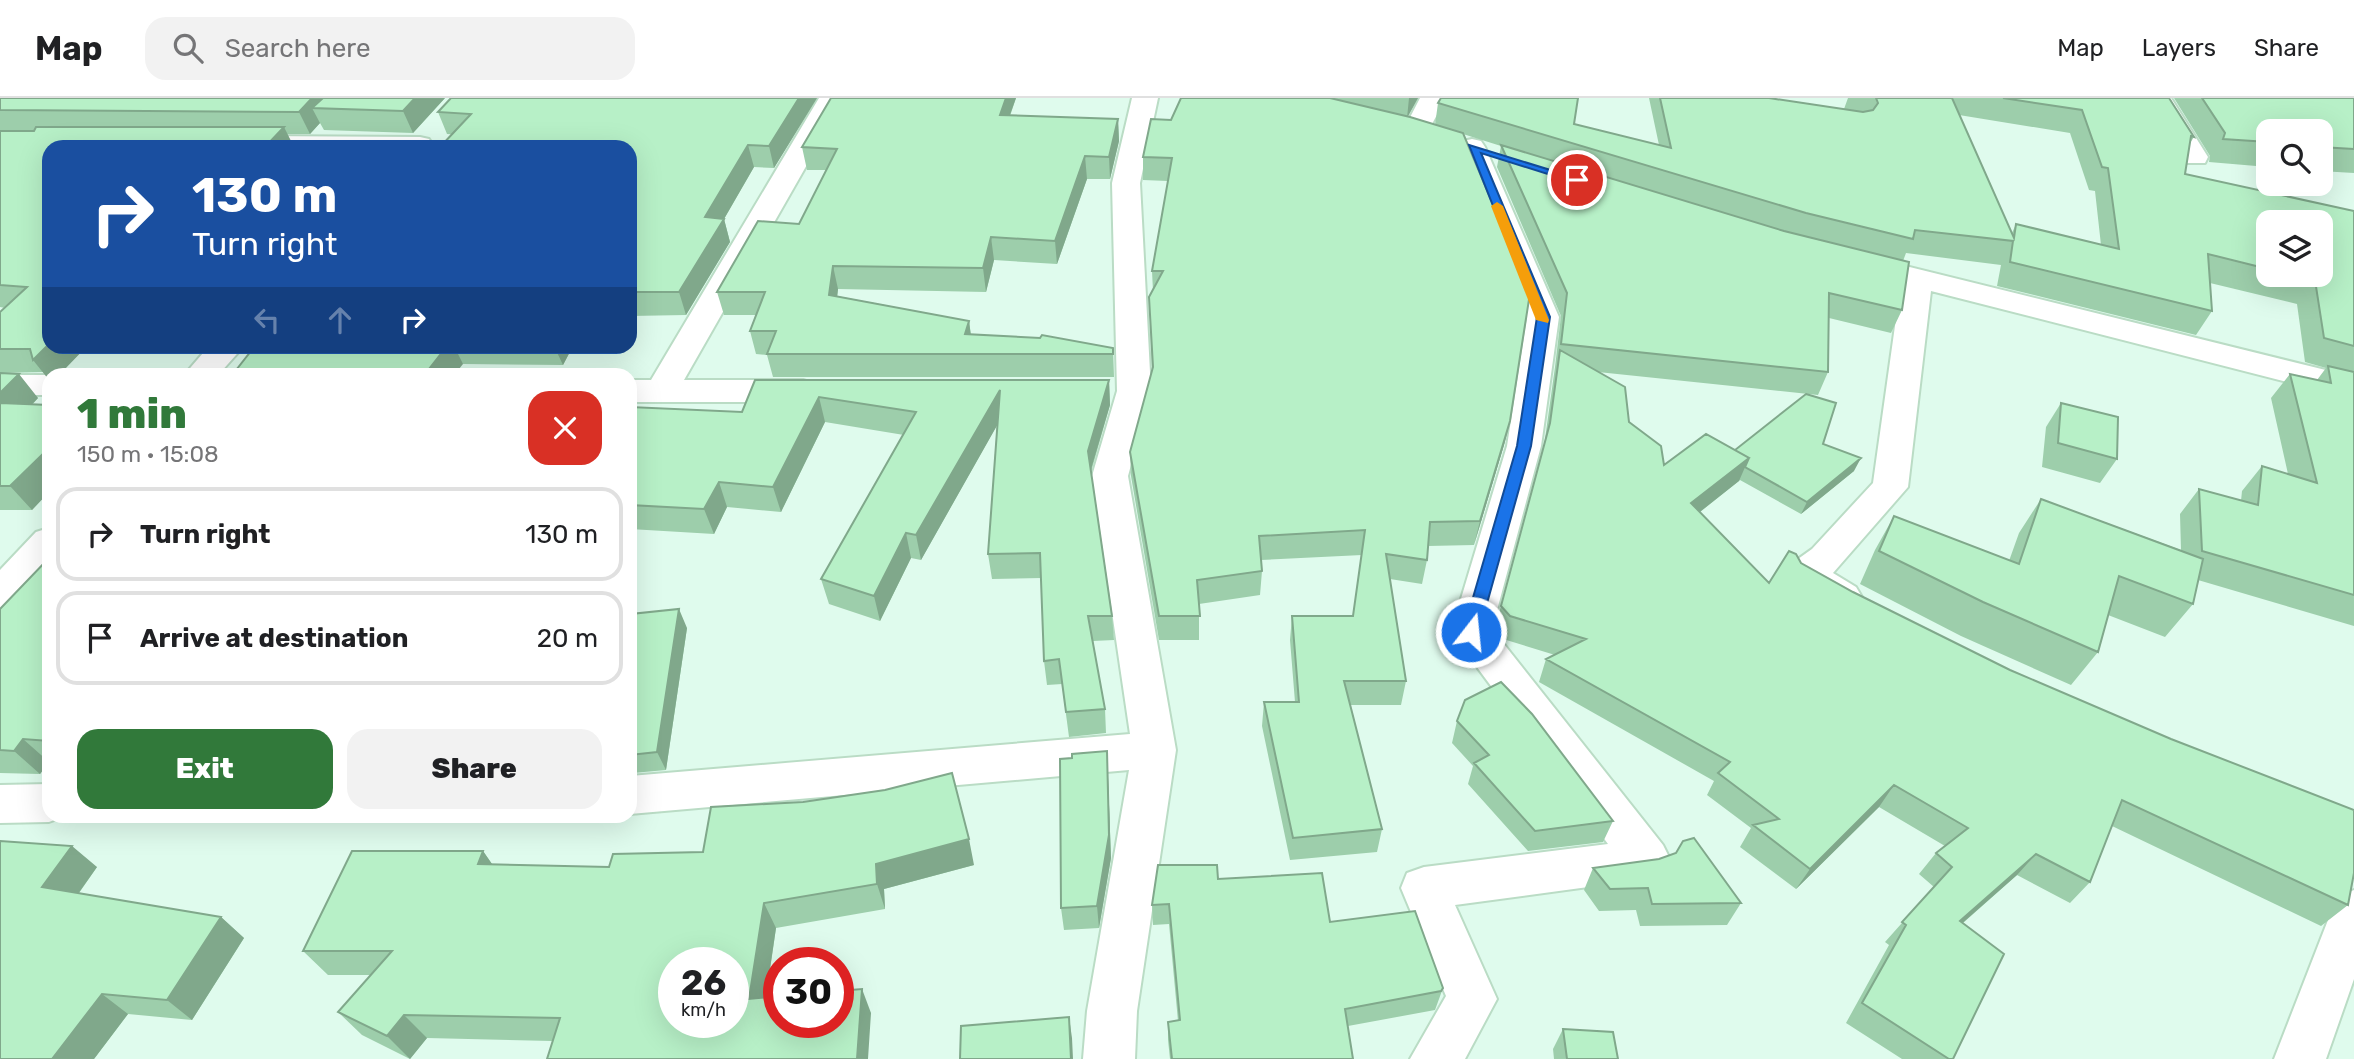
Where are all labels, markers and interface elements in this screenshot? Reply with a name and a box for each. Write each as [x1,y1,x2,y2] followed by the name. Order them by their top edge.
[145,17,635,80] search box
[35,29,103,68] text: Map
[169,29,207,67] icon: search
[225,33,370,64] text: Search here
[2057,34,2104,62] text: Map
[2142,34,2216,62] text: Layers
[2254,34,2319,62] text: Share
[2256,119,2333,287] map controls
[2256,119,2333,196] button: search
[1547,150,1607,210] pin
[1558,161,1596,199] icon: arrive
[192,166,337,224] text: 130 m
[77,168,168,259] icon: right
[2256,210,2333,287] button: layers
[192,225,337,263] text: Turn right
[248,301,286,339] icon: left
[321,301,359,339] icon: ahead
[394,301,432,339] icon: right
[77,389,187,439] text: 1 min
[528,391,602,465] button: close
[77,440,219,468] text: 150 m · 15:08
[81,515,119,553] icon: right
[140,519,270,550] text: Turn right
[525,519,598,550] text: 130 m
[1434,595,1508,669] position arrow
[81,619,119,657] icon: arrive
[140,623,408,654] text: Arrive at destination
[537,623,598,654] text: 20 m
[77,729,333,809] button: Exit
[347,729,602,809] button: Share
[763,947,854,1038] speed limit sign: 30
[681,962,726,1004] text: 26
[681,999,726,1021] text: km/h

